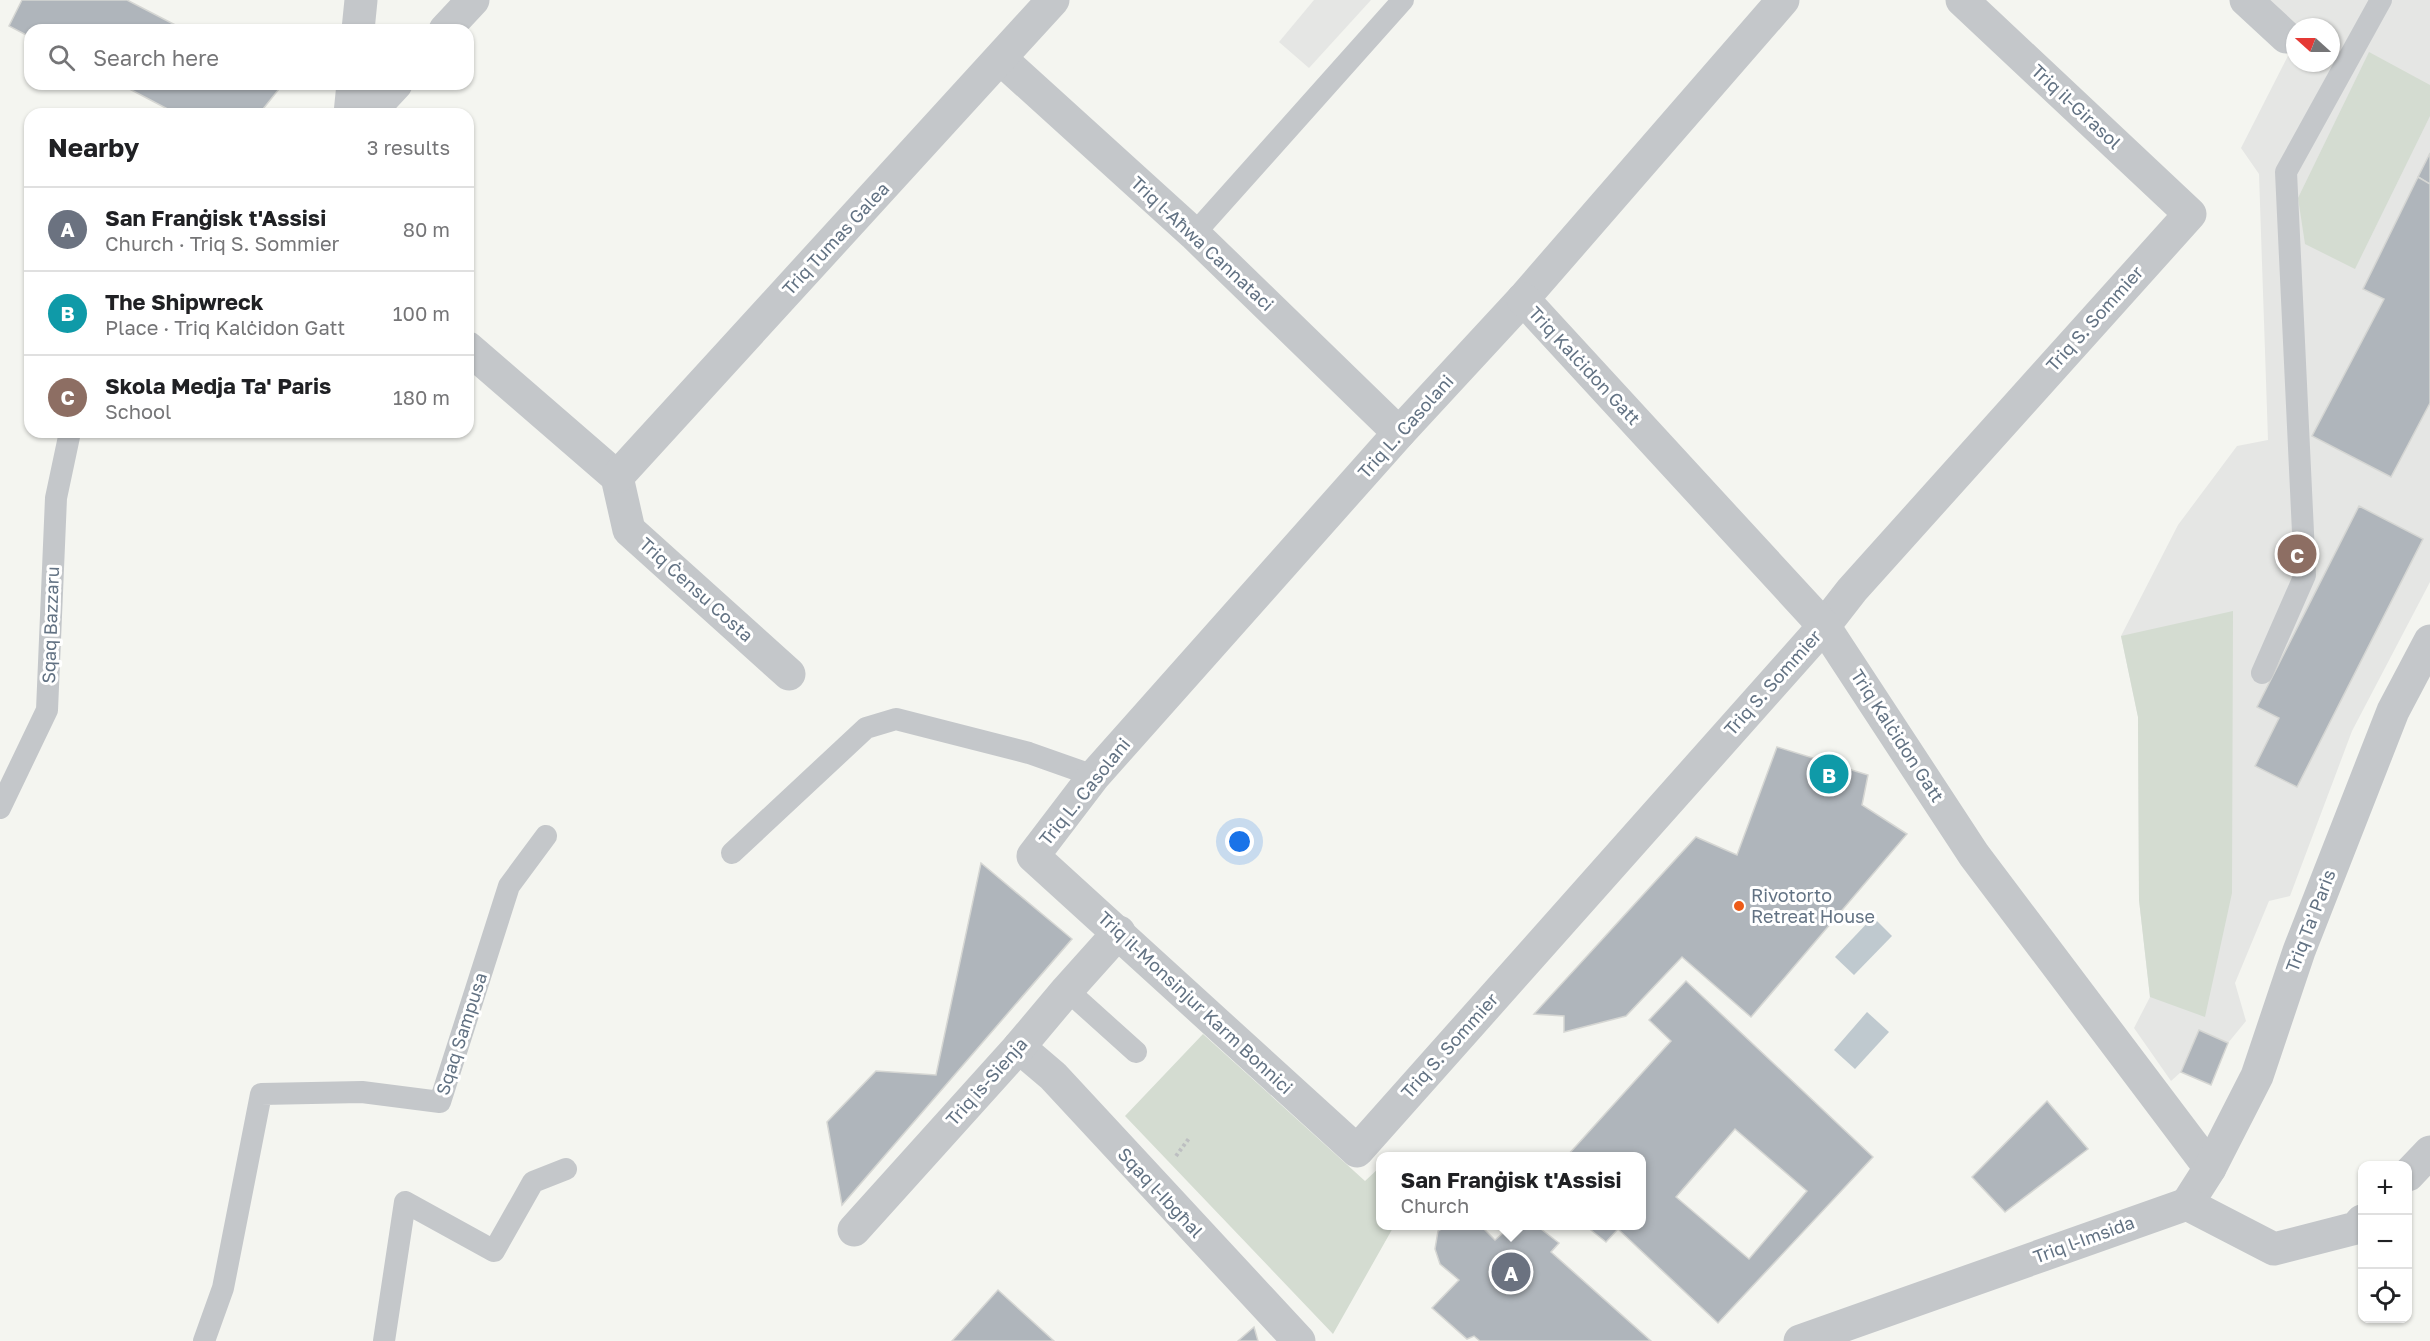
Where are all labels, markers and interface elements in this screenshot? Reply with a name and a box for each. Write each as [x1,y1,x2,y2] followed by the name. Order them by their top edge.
[2286,18,2340,72] north arrow
[24,24,474,90] search box
[45,41,78,74] icon: search
[93,44,219,71] text: Search here
[2027,59,2126,153] street label: Triq il-Girasol
[48,132,139,163] text: Nearby
[367,135,450,159] text: 3 results
[1127,171,1279,315] street label: Triq l-Aħwa Cannataci
[777,177,893,299] street label: Triq Tumas Galea
[105,204,326,231] text: San Franġisk t'Assisi
[60,217,75,241] text: A
[403,217,450,241] text: 80 m
[105,231,339,255] text: Church · Triq S. Sommier
[2041,261,2147,376] street label: Triq S. Sommier
[105,288,264,315] text: The Shipwreck
[60,301,75,325] text: B
[393,301,450,325] text: 100 m
[1524,302,1645,429] street label: Triq Kalċidon Gatt
[105,315,345,339] text: Place · Triq Kalċidon Gatt
[1353,370,1458,483] street label: Triq L. Casolani
[105,372,331,399] text: Skola Medja Ta' Paris
[60,385,75,409] text: C
[393,385,450,409] text: 180 m
[105,399,171,423] text: School
[635,532,758,646] street label: Triq Ċensu Costa
[2278,532,2316,576] pin: C
[37,566,63,684] street label: Sqaq Bazzaru
[1719,625,1825,740] street label: Triq S. Sommier
[1847,665,1949,806] street label: Triq Kalċidon Gatt
[1034,733,1134,850] street label: Triq L. Casolani
[1810,752,1848,796] pin: B
[1225,827,1254,856] your location
[2280,866,2340,975] street label: Triq Ta' Paris
[1751,884,1875,927] place label: Rivotorto Retreat House
[1732,899,1746,913] marker: Rivotorto Retreat House
[1094,906,1298,1098] street label: Triq il-Monsinjur Karm Bonnici
[431,970,491,1098] street label: Sqaq Sampusa
[1396,988,1502,1103] street label: Triq S. Sommier
[941,1033,1032,1130] street label: Triq is-Sienja
[1113,1143,1208,1242] street label: Sqaq l-Ibgħal
[1376,1152,1646,1230] popup
[2358,1161,2412,1323] map controls
[2358,1161,2412,1215] button: +
[1400,1166,1622,1193] text: San Franġisk t'Assisi
[1400,1193,1469,1217] text: Church
[2030,1211,2137,1268] street label: Triq l-Imsida
[2358,1215,2412,1269] button: −
[1492,1250,1530,1294] pin: A
[2358,1269,2412,1323] button: locate

